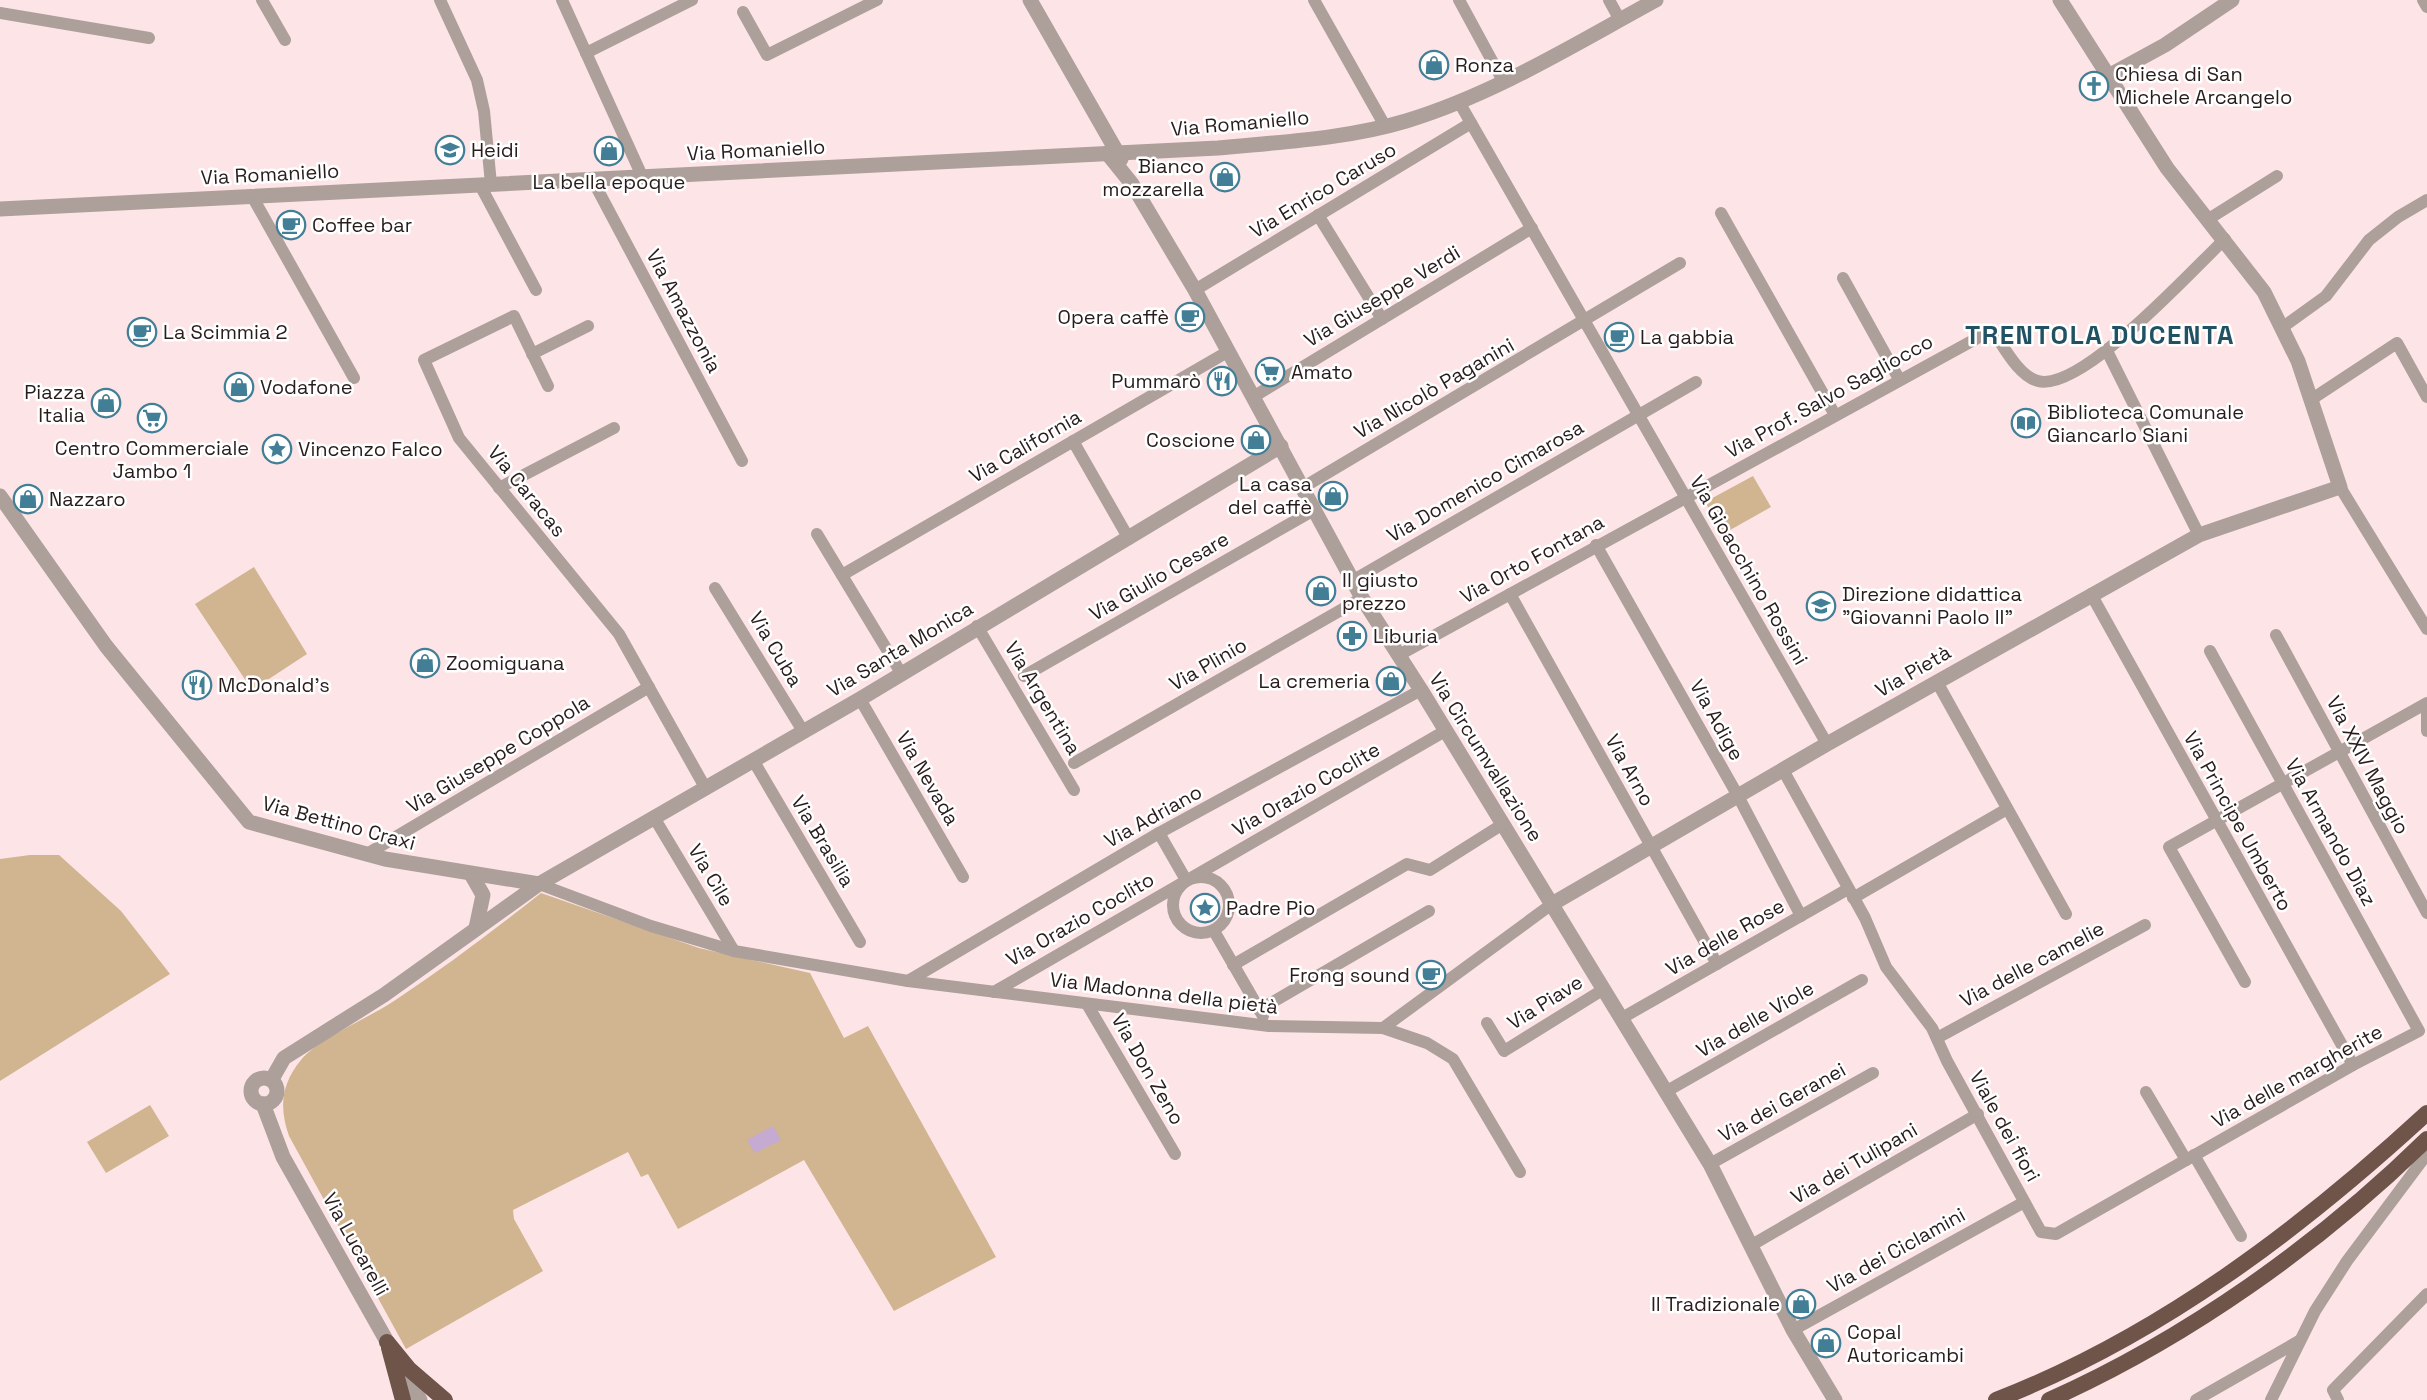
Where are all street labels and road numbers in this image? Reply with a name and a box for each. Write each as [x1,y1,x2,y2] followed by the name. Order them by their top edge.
[1170,104,1310,142] street label: Via Romaniello
[686,133,826,167] street label: Via Romaniello
[1245,136,1401,244] street label: Via Enrico Caruso
[200,157,340,191] street label: Via Romaniello
[1299,239,1465,353] street label: Via Giuseppe Verdi
[640,245,728,377] street label: Via Amazzonia
[1721,328,1937,464] street label: Via Prof. Salvo Sagliocco
[1349,332,1519,444] street label: Via Nicolò Paganini
[964,403,1086,489] street label: Via California
[1382,414,1588,548] street label: Via Domenico Cimarosa
[482,440,572,542] street label: Via Caracas
[1684,471,1814,669] street label: Via Gioacchino Rossini
[1455,509,1609,609] street label: Via Orto Fontana
[1084,525,1234,627] street label: Via Giulio Cesare
[822,595,978,703] street label: Via Santa Monica
[743,607,809,691] street label: Via Cuba
[1165,631,1251,697] street label: Via Plinio
[999,636,1087,760] street label: Via Argentina
[1871,639,1955,703] street label: Via Pietà
[1423,667,1549,847] street label: Via Circumvallazione
[1684,675,1750,765] street label: Via Adige
[402,689,594,819] street label: Via Giuseppe Coppola
[2321,691,2415,839] street label: Via XXIV Maggio
[891,726,965,830] street label: Via Nevada
[2178,727,2298,915] street label: Via Principe Umberto
[1600,729,1660,811] street label: Via Arno
[1227,736,1385,842] street label: Via Orazio Coclite
[2280,753,2382,911] street label: Via Armando Diaz
[1100,779,1206,853] street label: Via Adriano
[260,790,418,856] street label: Via Bettino Craxi
[785,790,861,892] street label: Via Brasilia
[682,839,740,911] street label: Via Cile
[1001,866,1159,972] street label: Via Orazio Coclito
[1661,893,1789,981] street label: Via delle Rose
[1955,915,2109,1013] street label: Via delle camelie
[1048,966,1280,1020] street label: Via Madonna della pietà
[1502,969,1588,1035] street label: Via Piave
[1692,975,1818,1063] street label: Via delle Viole
[1106,1009,1190,1129] street label: Via Don Zeno
[2207,1018,2387,1134] street label: Via delle margherite
[1714,1056,1850,1148] street label: Via dei Geranei
[1964,1066,2046,1186] street label: Viale dei fiori
[1786,1116,1922,1210] street label: Via dei Tulipani
[317,1188,395,1300] street label: Via Lucarelli
[1822,1201,1970,1299] street label: Via dei Ciclamini

